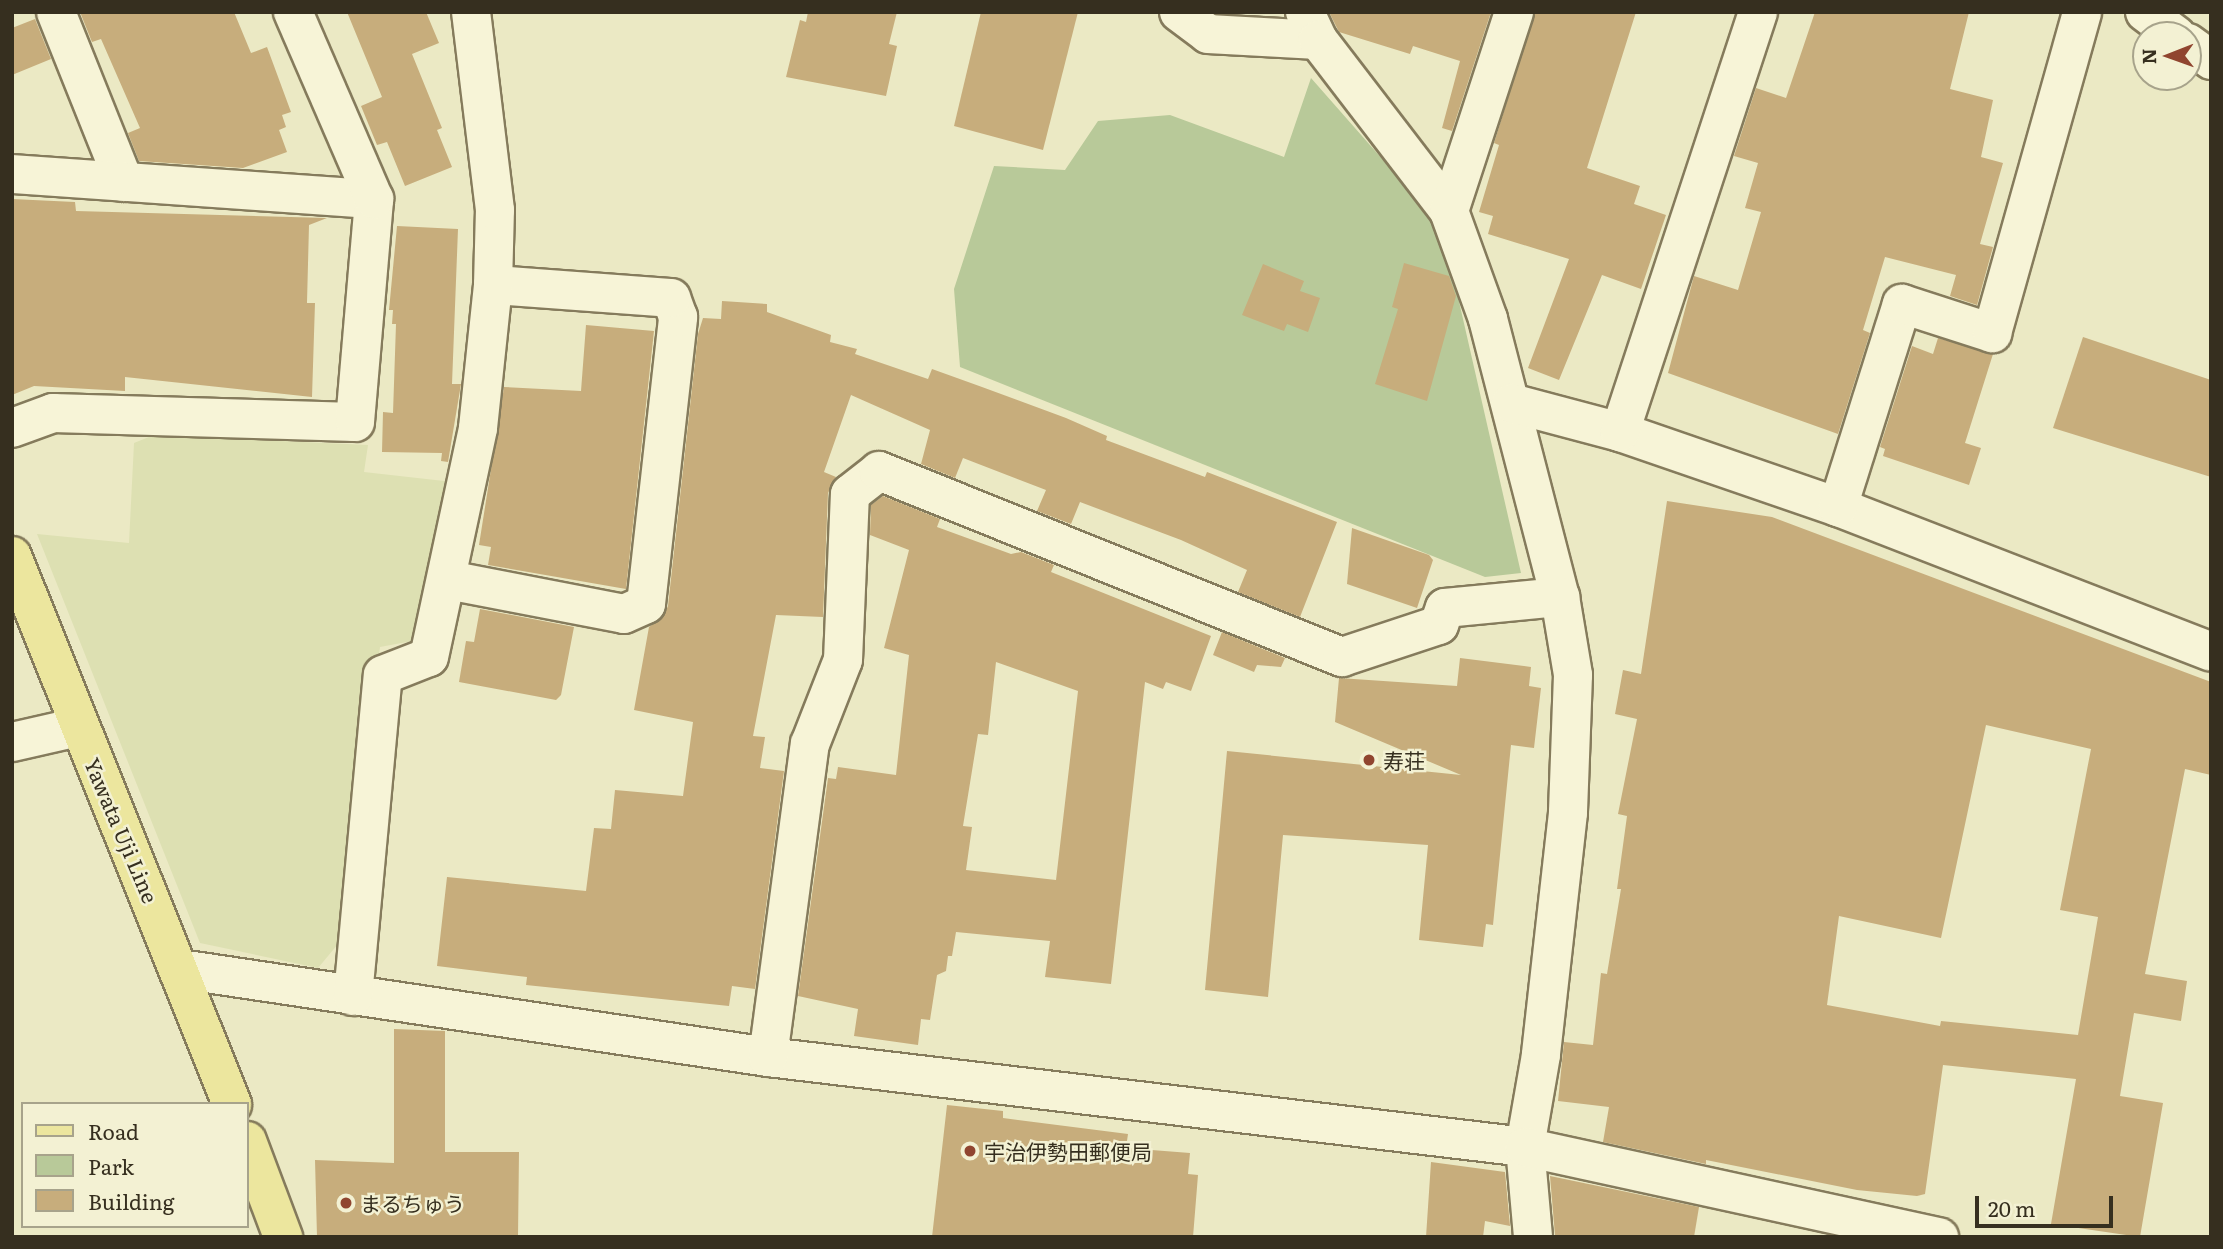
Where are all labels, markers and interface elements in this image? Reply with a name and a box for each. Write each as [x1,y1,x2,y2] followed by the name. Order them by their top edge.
[2132,21,2202,91] north arrow
[2134,48,2162,65] text: N
[1383,747,1425,773] place label: 寿荘
[1361,752,1377,768] marker: 寿荘
[80,754,164,906] street label: Yawata Uji Line
[21,1102,248,1228] legend
[88,1115,139,1146] text: Road
[984,1138,1152,1164] place label: 宇治伊勢田郵便局
[962,1143,978,1159] marker: 宇治伊勢田郵便局
[88,1150,134,1181] text: Park
[1978,1182,2116,1226] scale bar
[88,1185,174,1216] text: Building
[360,1190,465,1216] place label: まるちゅう
[1988,1192,2035,1223] text: 20 m
[338,1195,354,1211] marker: まるちゅう

